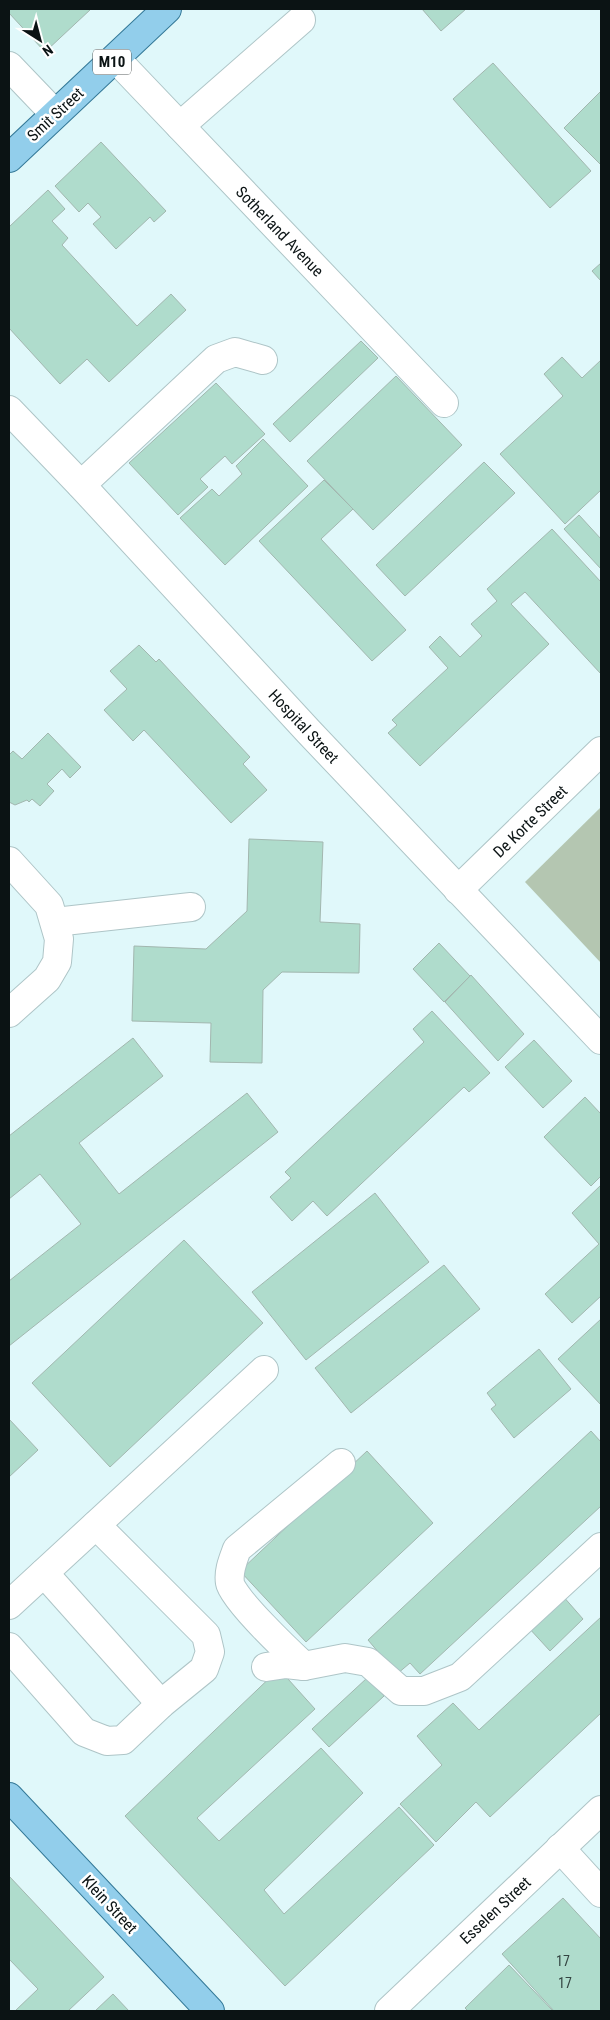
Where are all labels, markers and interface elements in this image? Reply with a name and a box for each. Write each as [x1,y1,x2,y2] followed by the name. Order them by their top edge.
[15,15,65,65] north arrow
[39,42,56,60] text: N
[93,50,131,74] road number: M10
[23,83,88,145] street label: Smit Street
[232,182,327,280] street label: Sotherland Avenue
[265,685,343,767] street label: Hospital Street
[489,781,571,861] street label: De Korte Street
[78,1871,141,1938] street label: Klein Street
[456,1873,535,1948] street label: Esselen Street
[556,1953,570,1969] house number: 17
[558,1975,572,1991] house number: 17

